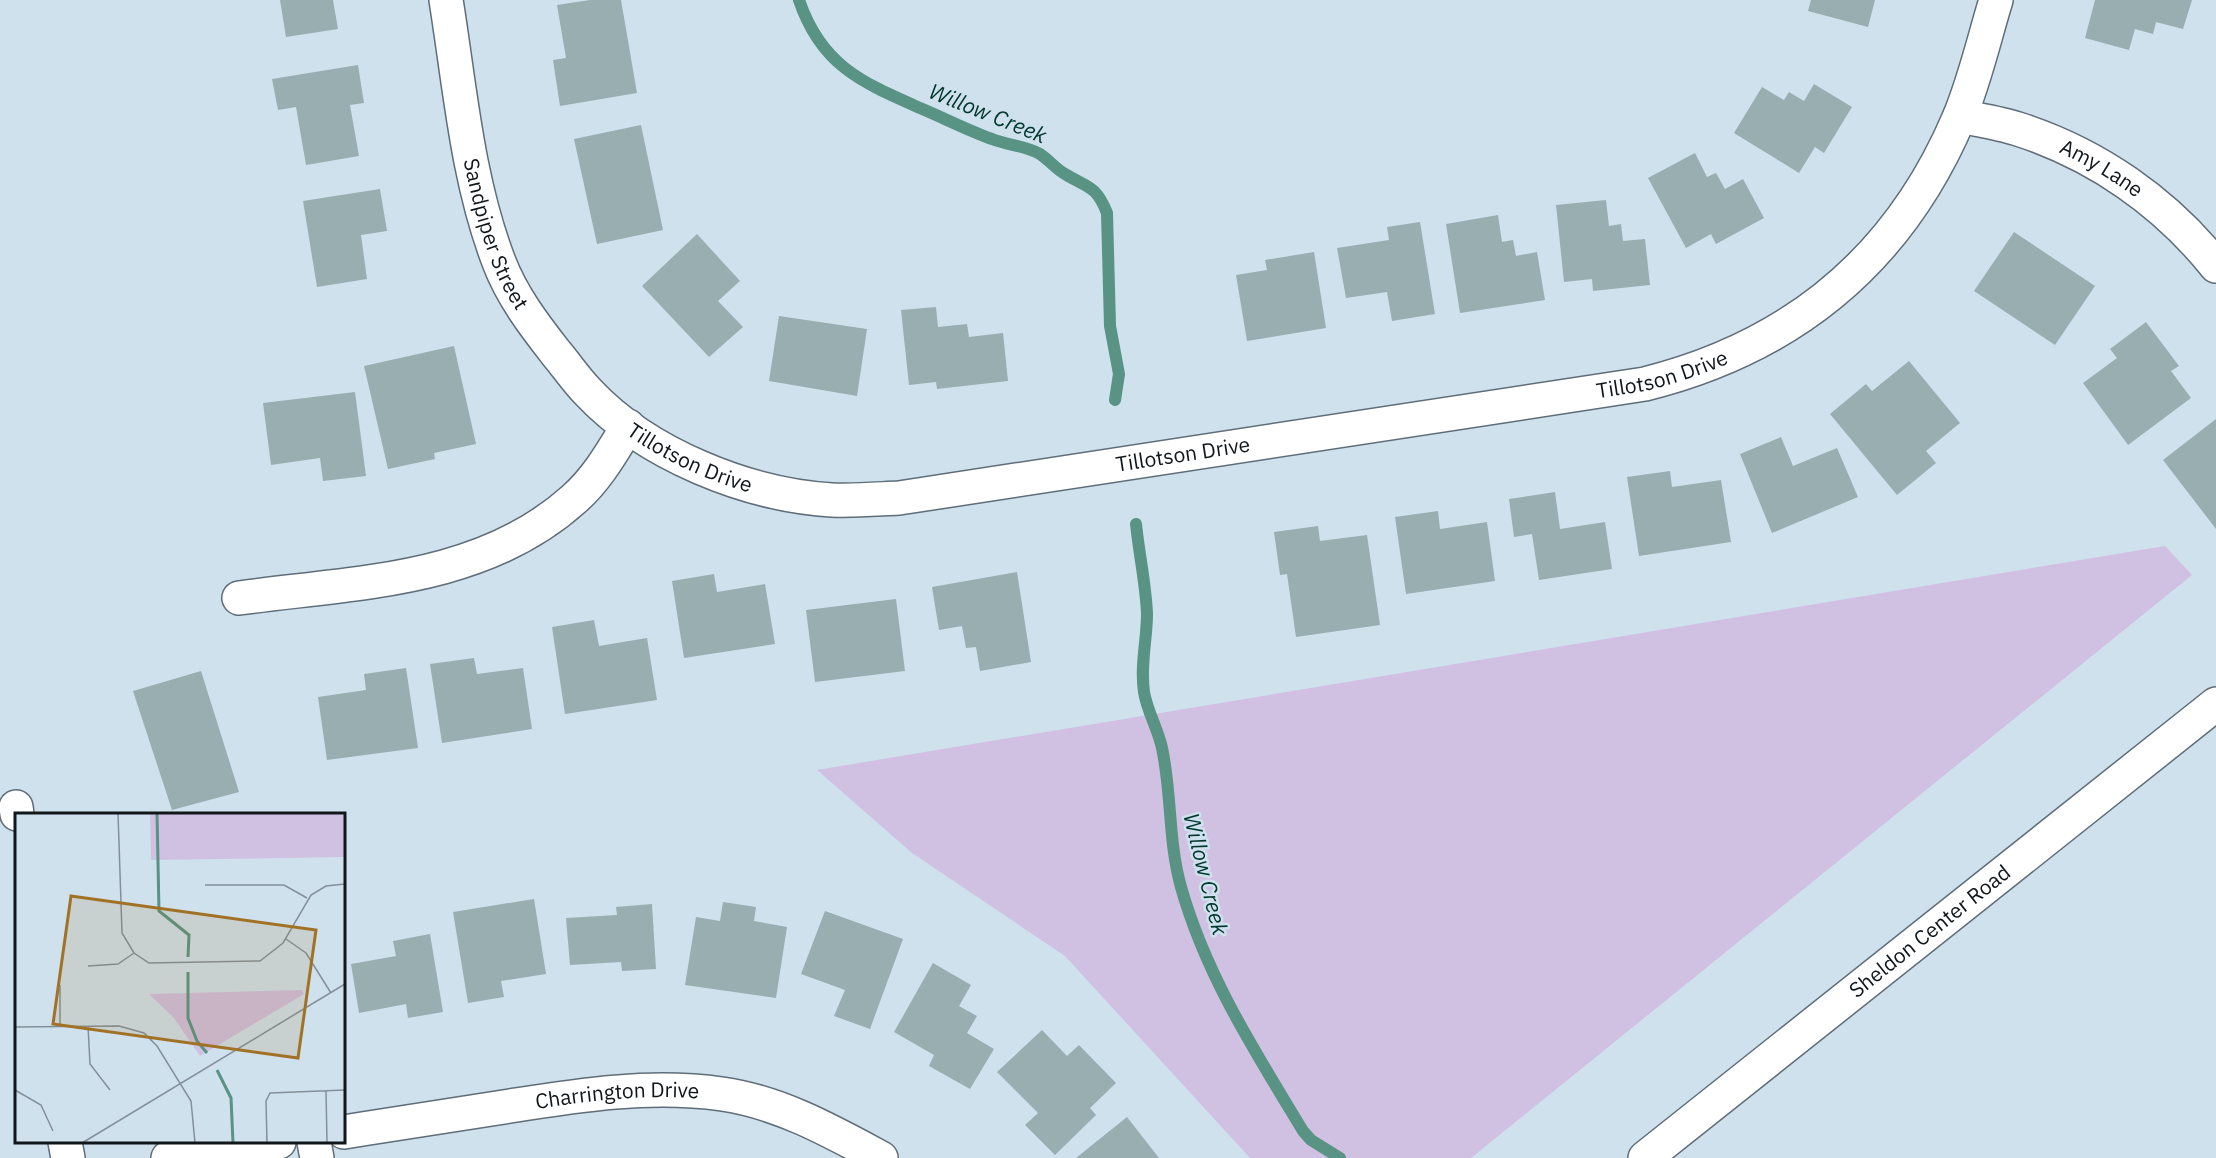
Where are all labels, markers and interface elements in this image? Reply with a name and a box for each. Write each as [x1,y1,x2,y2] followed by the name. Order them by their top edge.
[925,76,1052,149] water label: Willow Creek
[2056,132,2149,203] street label: Amy Lane
[458,156,535,315] street label: Sandpiper Street
[1594,343,1732,404] street label: Tillotson Drive
[622,416,756,498] street label: Tillotson Drive
[1114,430,1252,478] street label: Tillotson Drive
[1177,810,1236,938] water label: Willow Creek
[15,813,345,1143] inset map
[1843,858,2016,1003] street label: Sheldon Center Road
[533,1075,700,1115] street label: Charrington Drive

